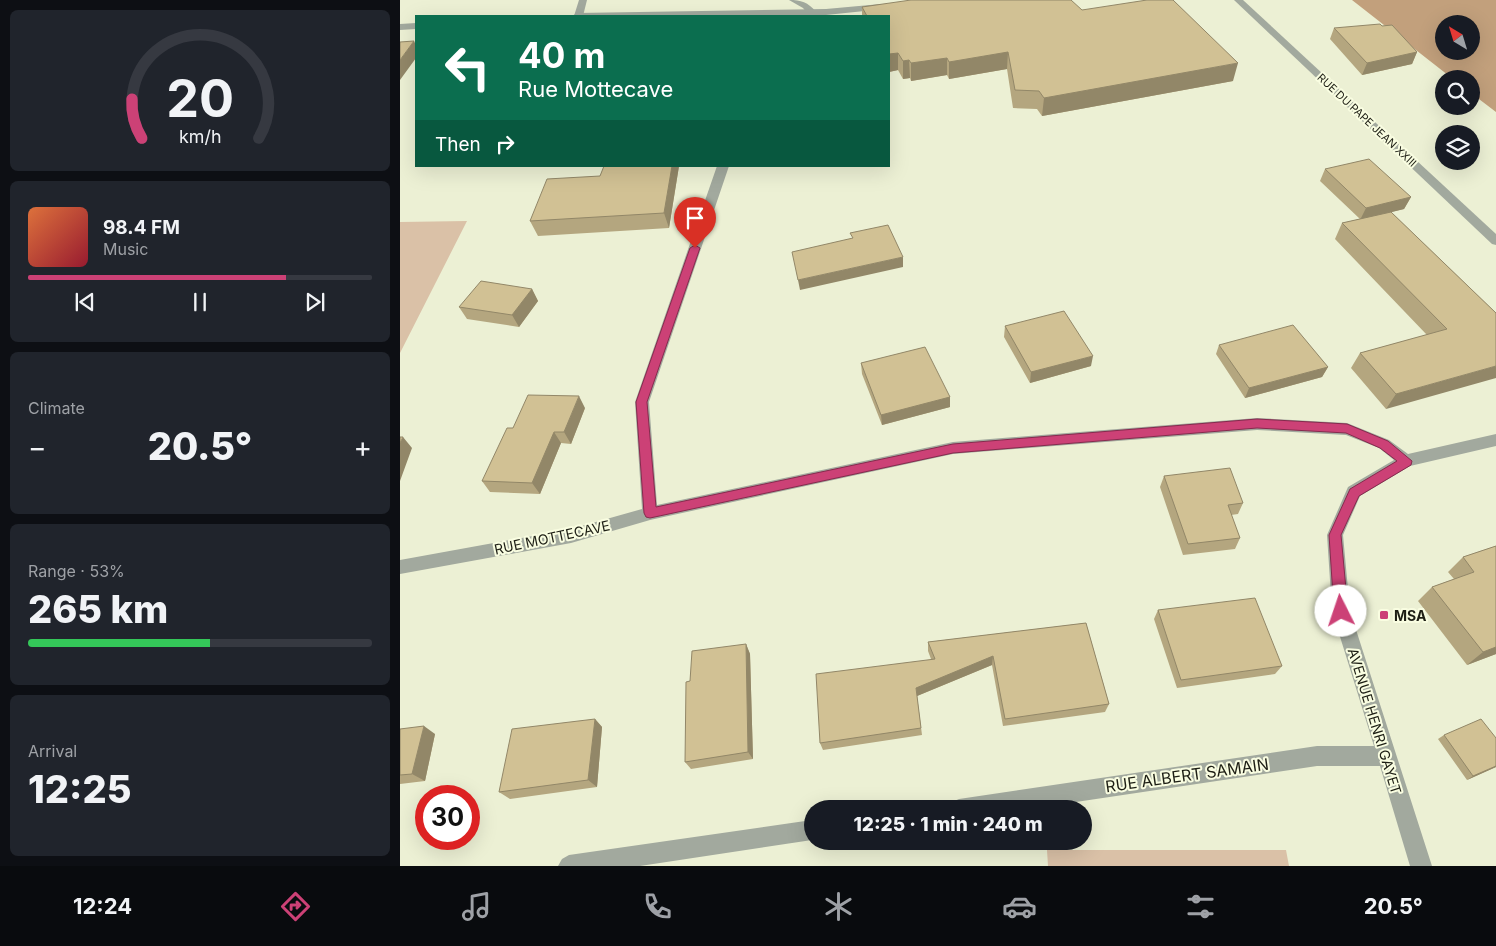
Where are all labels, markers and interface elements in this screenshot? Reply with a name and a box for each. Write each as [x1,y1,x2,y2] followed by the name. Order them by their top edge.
[1435,15,1480,60] north arrow
[1435,15,1480,170] map controls
[518,34,606,76] text: 40 m
[435,35,500,100] icon: left
[166,67,234,130] text: 20
[1315,70,1419,170] street label: RUE DU PAPE JEAN XXIII
[1435,70,1480,115] button: search
[518,76,673,102] text: Rue Mottecave
[1435,125,1480,170] button: layers
[179,126,221,147] text: km/h
[491,130,519,158] icon: right
[435,133,481,156] text: Then
[674,197,716,248] pin
[681,204,709,232] icon: arrive
[103,216,180,239] text: 98.4 FM
[103,239,148,259] text: Music
[71,288,99,316] icon: previous
[186,288,214,316] icon: pause
[301,288,329,316] icon: next
[28,398,85,418] text: Climate
[148,423,252,469] text: 20.5°
[28,430,47,464] text: −
[353,430,372,464] text: +
[493,516,611,558] street label: RUE MOTTECAVE
[28,561,125,581] text: Range · 53%
[1314,584,1366,636] position arrow
[28,586,168,632] text: 265 km
[1394,607,1427,624] place label: MSA
[1378,609,1390,621] marker: MSA
[1345,646,1405,796] street label: AVENUE HENRI GAYET
[28,741,77,761] text: Arrival
[1104,754,1270,796] street label: RUE ALBERT SAMAIN
[28,766,131,812] text: 12:25
[415,785,480,850] speed limit sign: 30
[853,813,1043,836] text: 12:25 · 1 min · 240 m
[278,889,313,924] icon: directions
[459,889,494,924] icon: music
[640,889,675,924] icon: phone
[821,889,856,924] icon: climate
[1002,889,1037,924] icon: car
[1183,889,1218,924] icon: filters
[73,893,132,919] text: 12:24
[1364,893,1423,919] text: 20.5°

